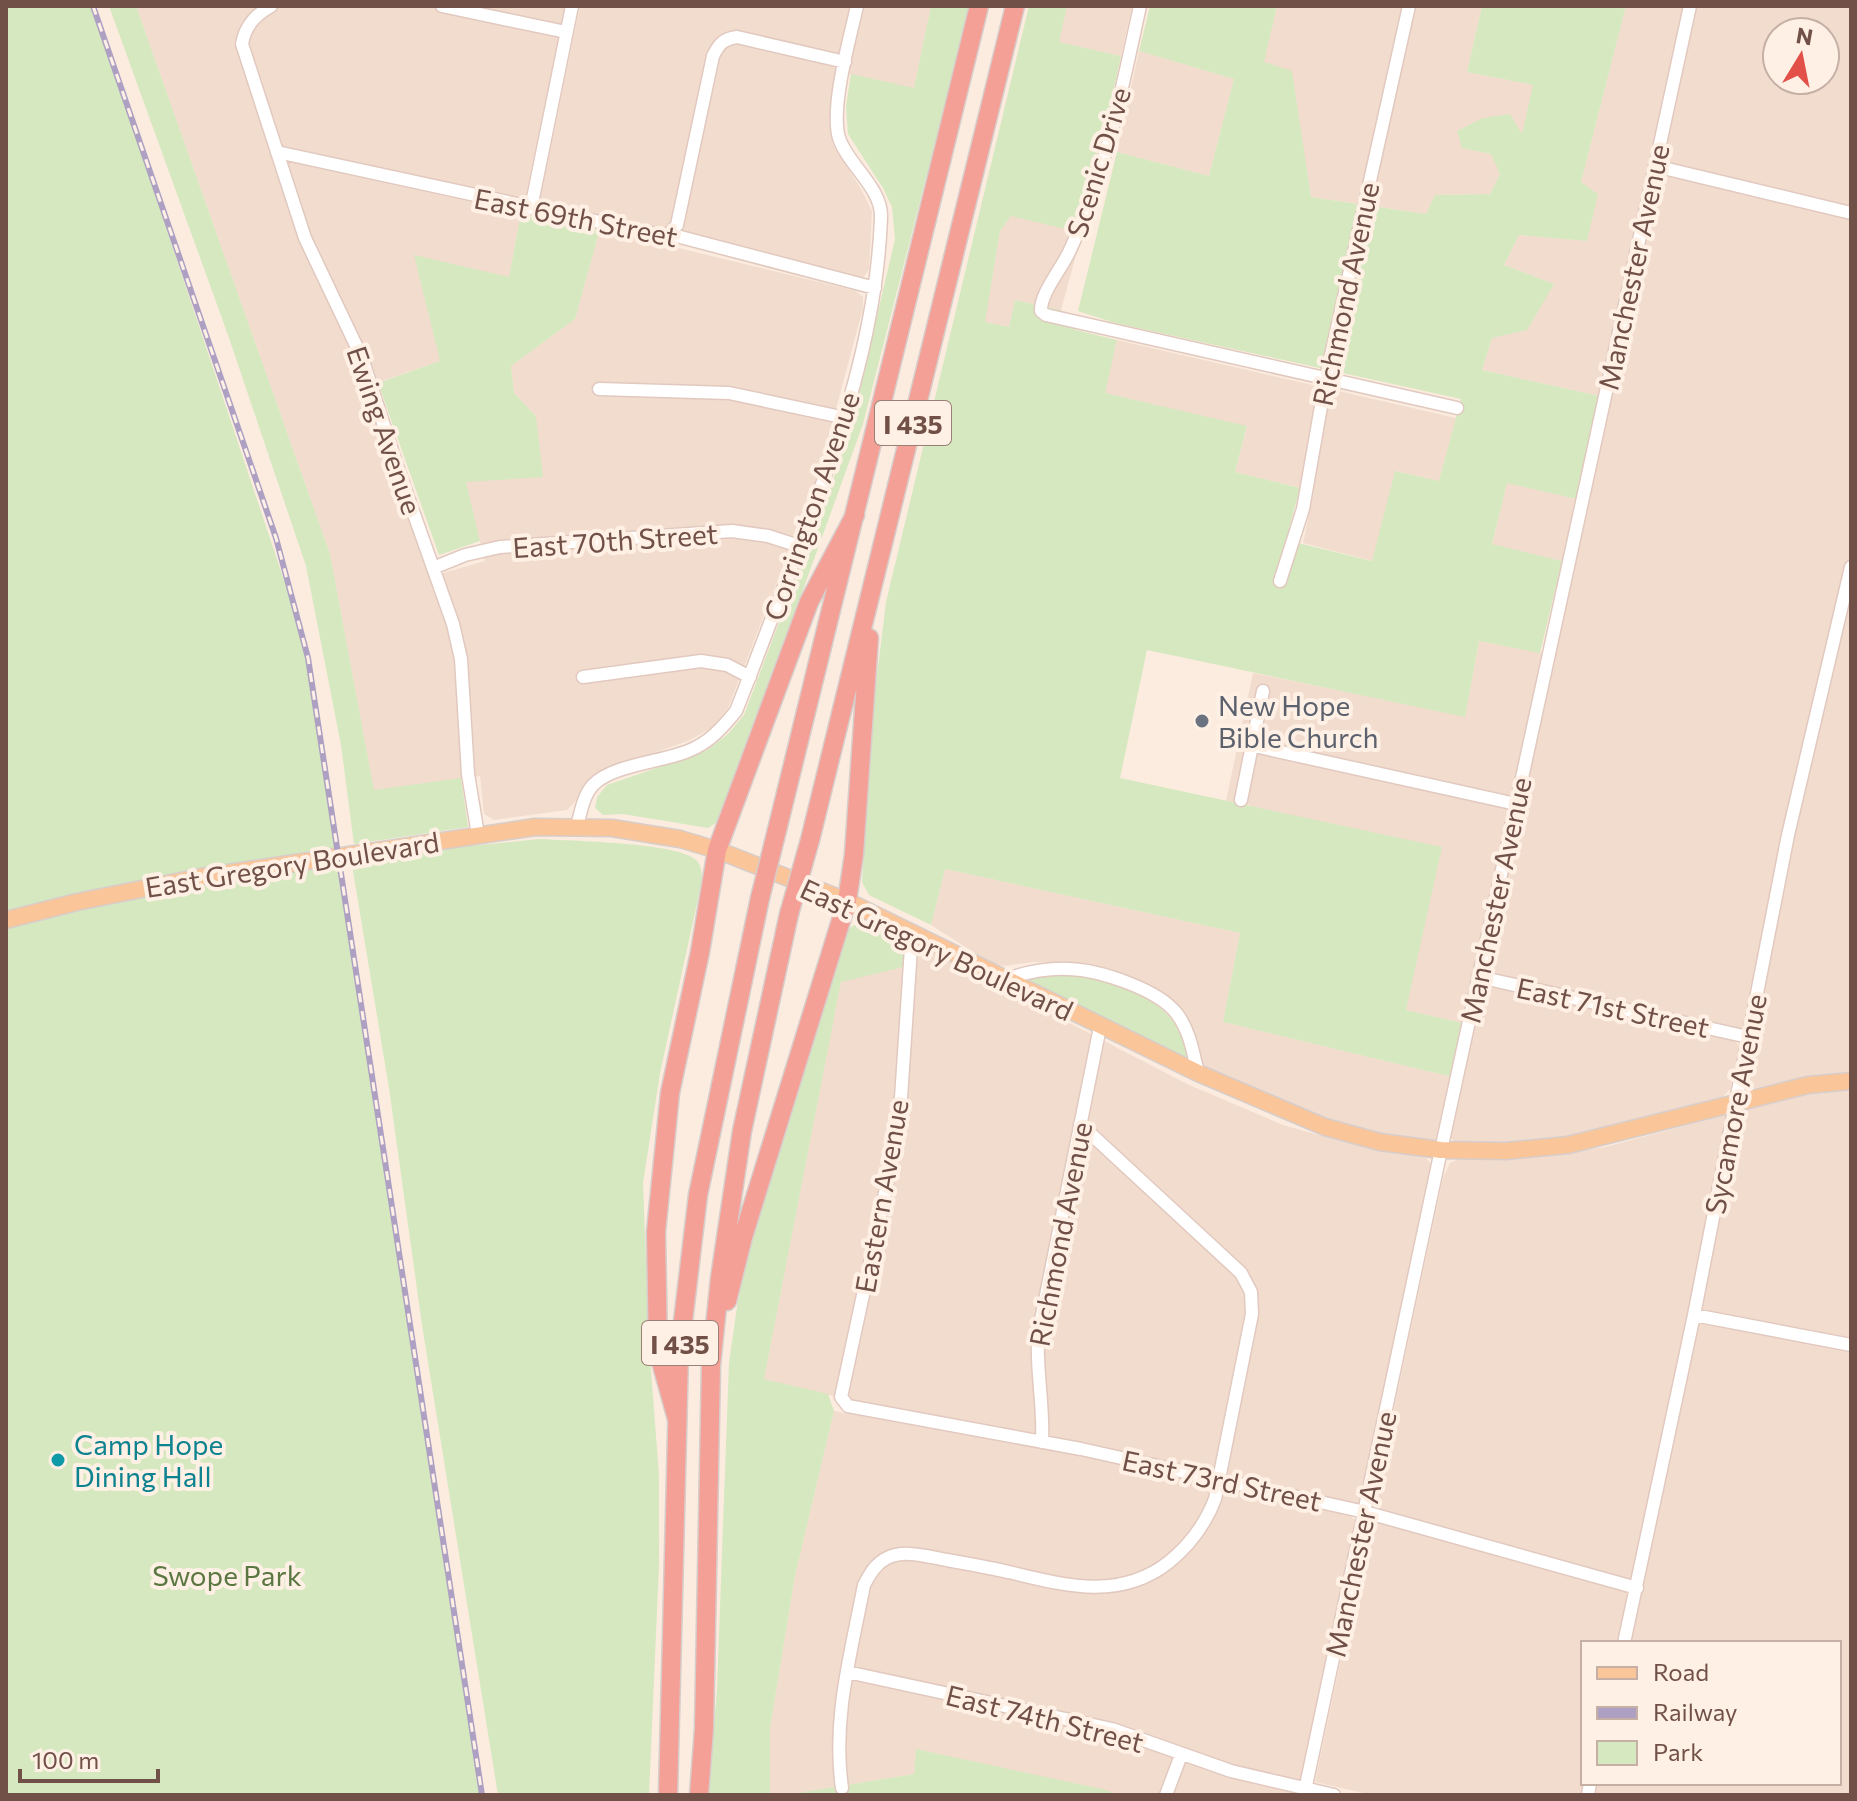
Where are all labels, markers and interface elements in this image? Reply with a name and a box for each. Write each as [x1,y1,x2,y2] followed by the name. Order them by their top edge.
[1761,16,1841,96] north arrow
[1794,21,1815,51] text: N
[1059,83,1137,241] street label: Scenic Drive
[1590,141,1676,393] street label: Manchester Avenue
[1305,179,1385,409] street label: Richmond Avenue
[471,181,681,253] street label: East 69th Street
[340,341,430,519] street label: Ewing Avenue
[756,387,866,625] street label: Corrington Avenue
[875,401,951,445] road number: I 435
[511,516,719,564] street label: East 70th Street
[1218,688,1379,754] place label: New Hope Bible Church
[1193,712,1211,730] marker: New Hope Bible Church
[1452,774,1538,1026] street label: Manchester Avenue
[143,824,441,904] street label: East Gregory Boulevard
[795,871,1079,1027] street label: East Gregory Boulevard
[1514,970,1712,1044] street label: East 71st Street
[1697,991,1773,1217] street label: Sycamore Avenue
[847,1097,915,1295] street label: Eastern Avenue
[1022,1119,1098,1349] street label: Richmond Avenue
[642,1321,718,1365] road number: I 435
[1317,1408,1403,1660] street label: Manchester Avenue
[74,1427,223,1493] place label: Camp Hope Dining Hall
[1119,1442,1325,1518] street label: East 73rd Street
[49,1451,67,1469] marker: Camp Hope Dining Hall
[152,1558,302,1592] park label: Swope Park
[1581,1641,1841,1785] legend
[1653,1657,1709,1686] text: Road
[943,1677,1147,1759] street label: East 74th Street
[1653,1697,1738,1726] text: Railway
[20,1733,158,1783] scale bar
[1653,1737,1703,1766] text: Park
[32,1745,99,1774] text: 100 m

